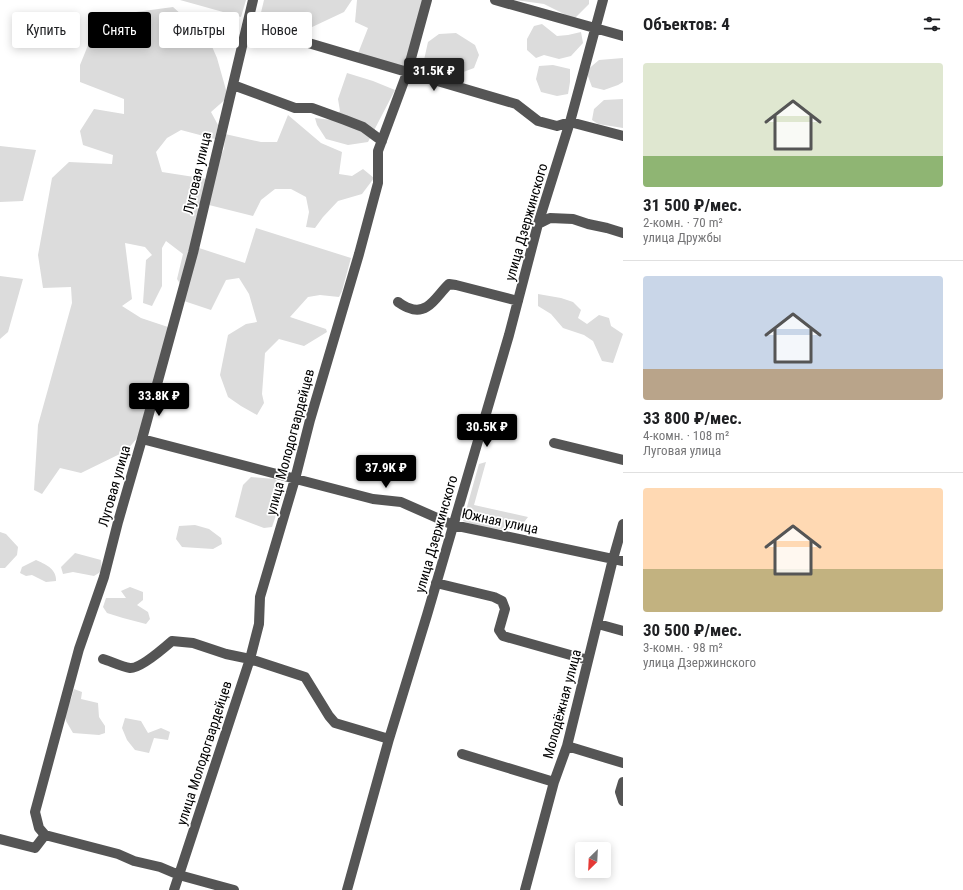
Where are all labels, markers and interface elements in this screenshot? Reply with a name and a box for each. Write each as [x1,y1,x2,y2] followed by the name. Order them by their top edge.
[12,12,80,48] chip: Купить
[88,12,151,48] chip: Снять
[159,12,239,48] chip: Фильтры
[247,12,312,48] chip: Новое
[921,13,943,35] icon: filters
[643,14,730,34] text: Объектов: 4
[397,58,471,92] pin: 31.5K ₽
[413,63,455,78] text: 31.5K ₽
[757,89,829,161] icon: home
[180,130,214,216] street label: Луговая улица
[502,161,550,283] street label: улица Дзержинского
[643,195,742,215] text: 31 500 ₽/мес.
[643,215,723,230] text: 2-комн. · 70 m²
[643,230,722,245] text: улица Дружбы
[757,302,829,374] icon: home
[263,367,317,517] street label: улица Молодогвардейцев
[122,383,196,417] pin: 33.8K ₽
[138,388,180,403] text: 33.8K ₽
[643,408,742,428] text: 33 800 ₽/мес.
[450,414,524,448] pin: 30.5K ₽
[466,419,508,434] text: 30.5K ₽
[643,428,729,443] text: 4-комн. · 108 m²
[95,443,133,529] street label: Луговая улица
[643,443,721,458] text: Луговая улица
[349,455,423,489] pin: 37.9K ₽
[365,460,407,475] text: 37.9K ₽
[412,473,460,595] street label: улица Дзержинского
[460,505,540,537] street label: Южная улица
[757,514,829,586] icon: home
[643,620,742,640] text: 30 500 ₽/мес.
[643,640,723,655] text: 3-комн. · 98 m²
[540,648,584,760] street label: Молодёжная улица
[643,655,756,670] text: улица Дзержинского
[173,679,235,827] street label: улица Молодогвардейцев
[575,842,611,878] north arrow
[575,842,611,878] map controls

